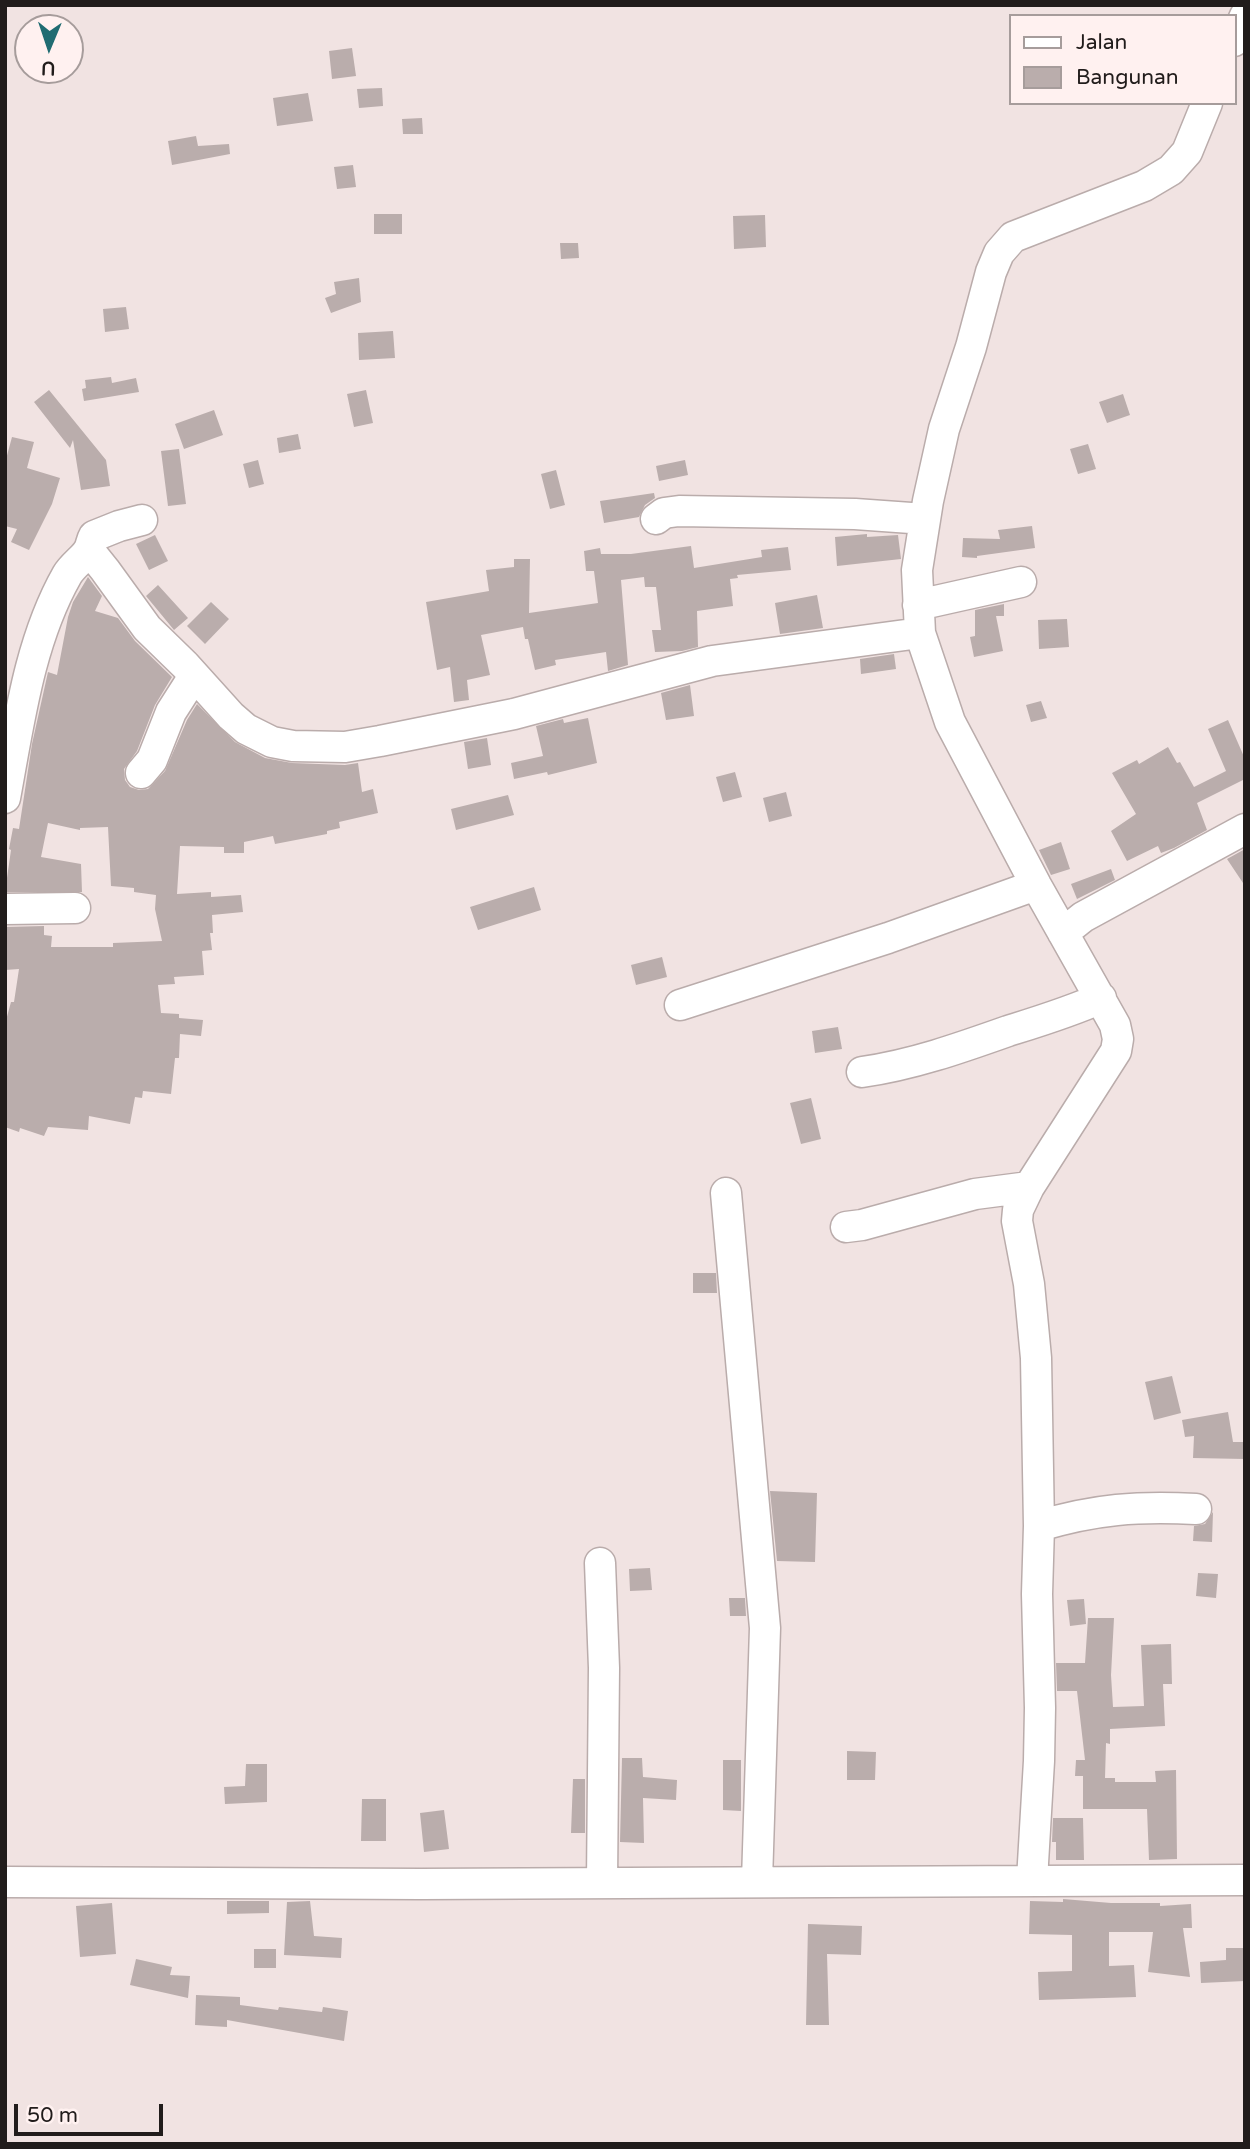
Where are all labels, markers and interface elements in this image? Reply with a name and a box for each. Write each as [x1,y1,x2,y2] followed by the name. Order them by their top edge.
[14,14,84,84] north arrow
[1009,14,1236,105] legend
[1076,30,1127,55] text: Jalan
[41,57,56,79] text: U
[1076,65,1179,90] text: Bangunan
[18,2090,166,2134] scale bar
[27,2103,78,2128] text: 50 m

